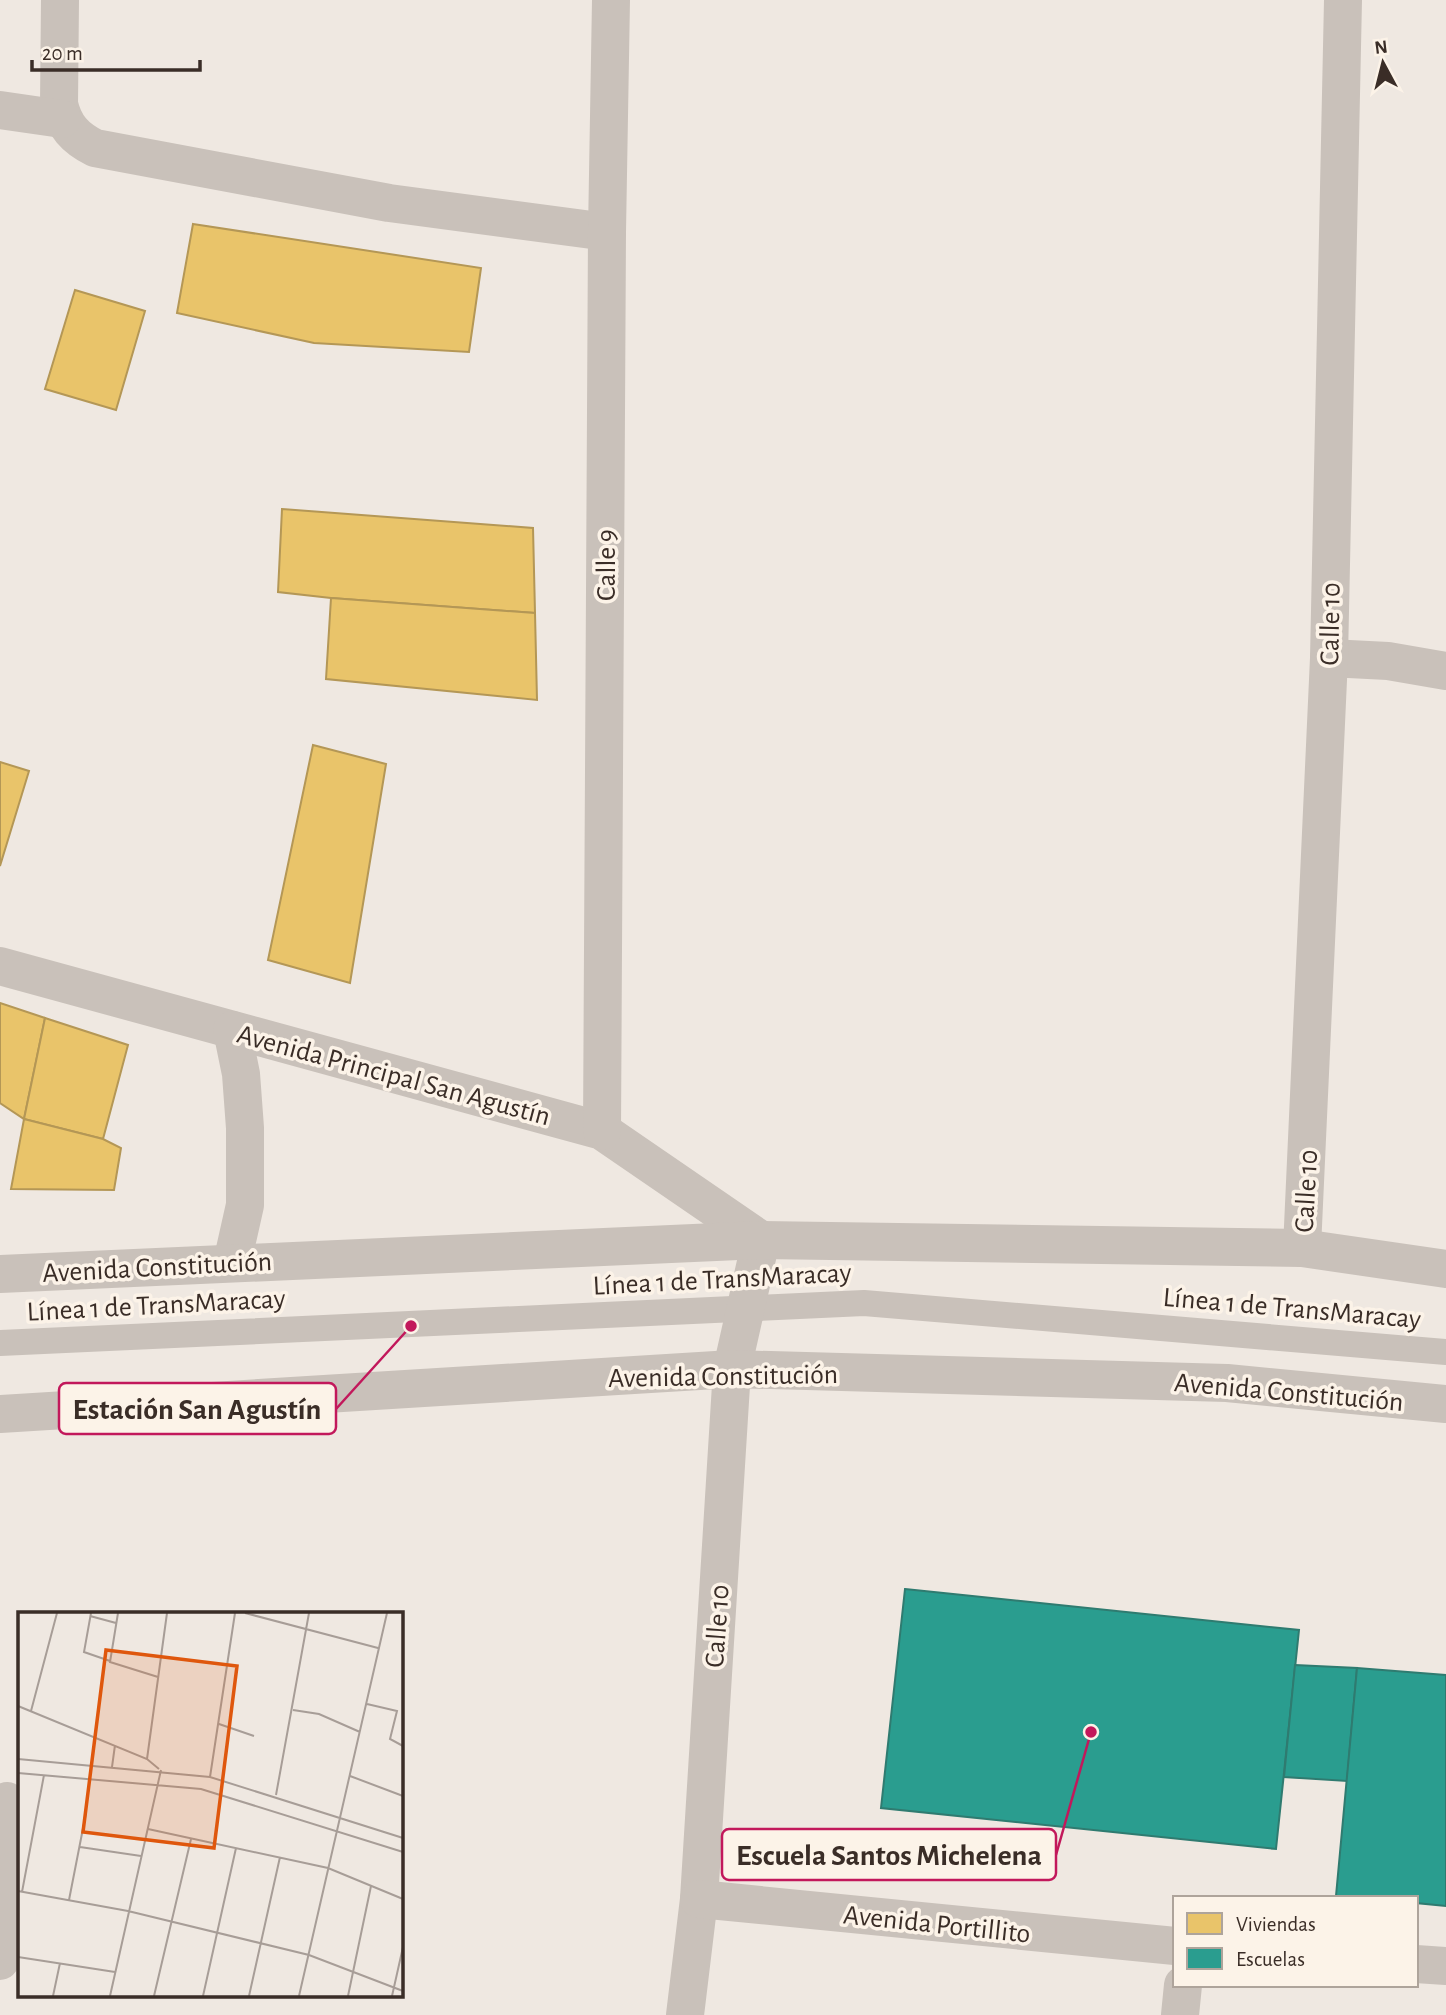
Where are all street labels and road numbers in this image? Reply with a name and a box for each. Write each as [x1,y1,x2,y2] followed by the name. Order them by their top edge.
[593,529,621,601] street label: Calle 9
[1316,582,1346,666] street label: Calle 10
[234,1021,553,1131] street label: Avenida Principal San Agustín
[1291,1149,1323,1233] street label: Calle 10
[42,1248,273,1288] street label: Avenida Constitución
[592,1259,852,1301] street label: Línea 1 de TransMaracay
[1162,1284,1422,1334] street label: Línea 1 de TransMaracay
[26,1285,286,1327] street label: Línea 1 de TransMaracay
[608,1361,838,1393] street label: Avenida Constitución
[1173,1369,1405,1417] street label: Avenida Constitución
[701,1584,735,1669] street label: Calle 10
[842,1901,1032,1949] street label: Avenida Portillito

